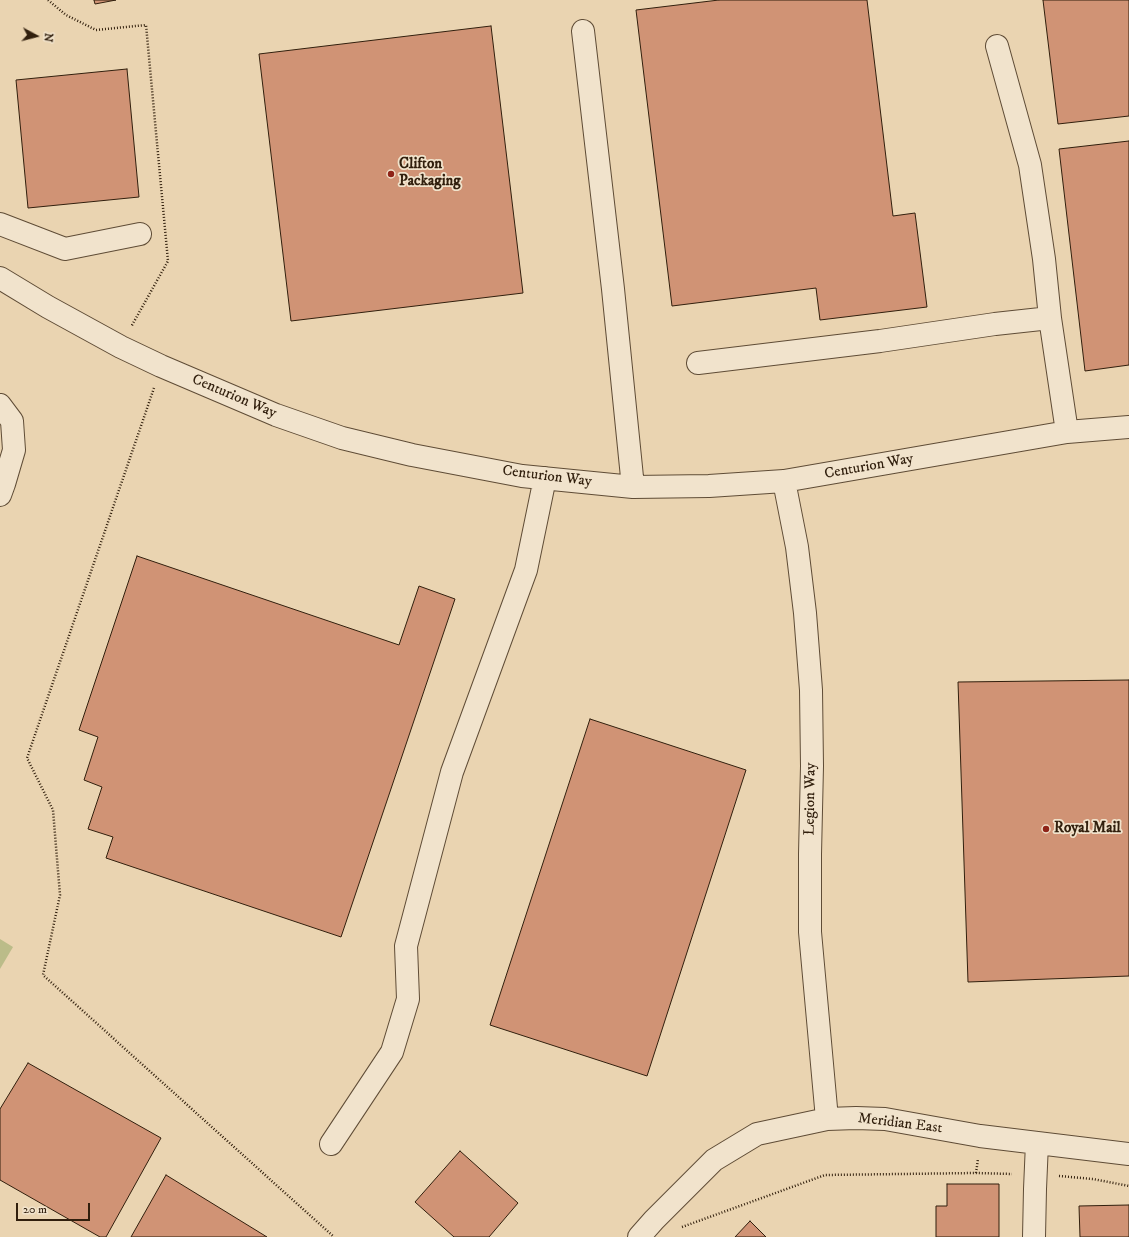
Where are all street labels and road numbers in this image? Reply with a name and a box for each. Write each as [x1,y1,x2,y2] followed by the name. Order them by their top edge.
[189,371,279,423] street label: Centurion Way
[823,450,915,484] street label: Centurion Way
[501,463,593,491] street label: Centurion Way
[801,762,821,836] street label: Legion Way
[857,1110,943,1138] street label: Meridian East

